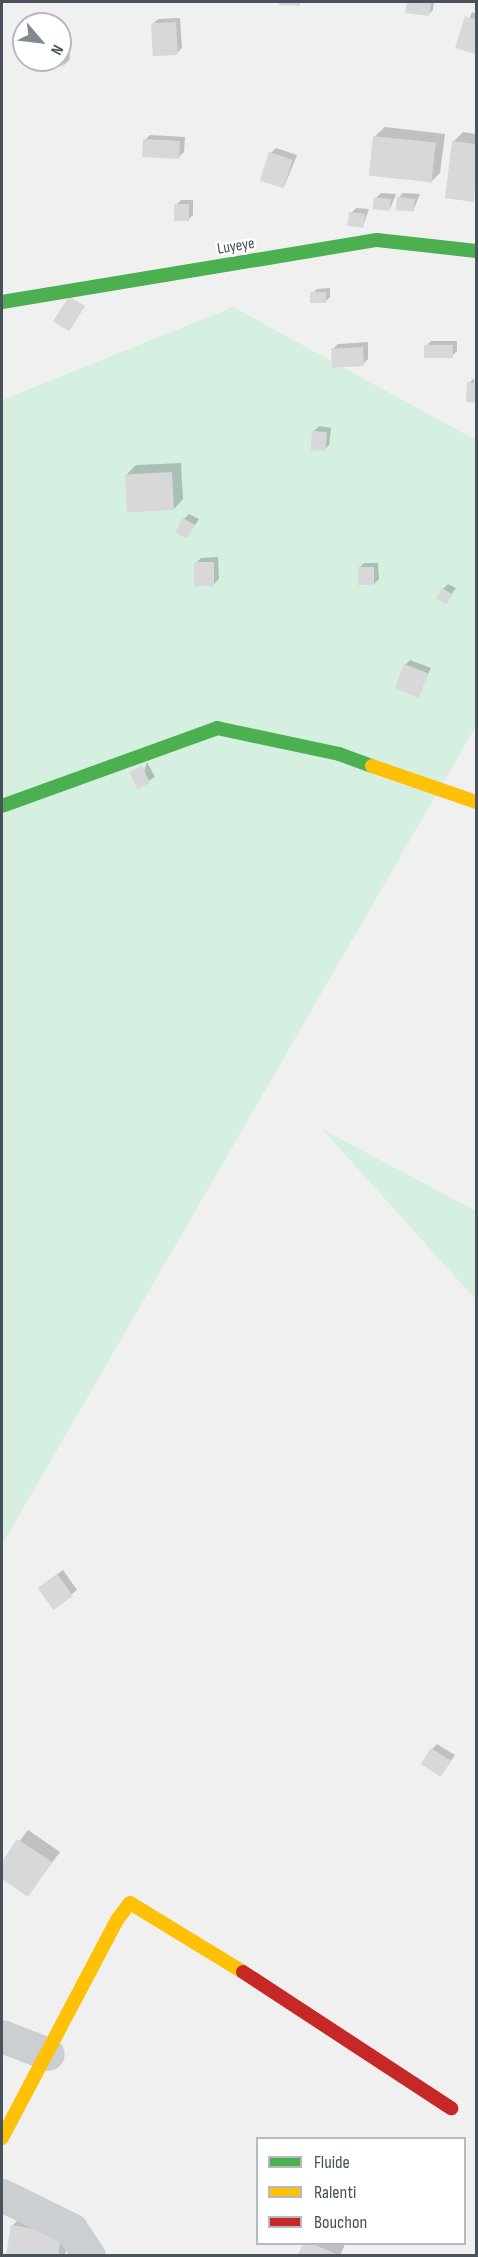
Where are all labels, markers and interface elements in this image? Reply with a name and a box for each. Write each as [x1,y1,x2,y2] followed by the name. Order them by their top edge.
[12,12,72,72] north arrow
[46,42,67,58] text: N
[216,235,256,259] street label: Luyeye
[256,2137,466,2245] legend
[314,2152,350,2173] text: Fluide
[314,2182,356,2203] text: Ralenti
[314,2212,367,2233] text: Bouchon

